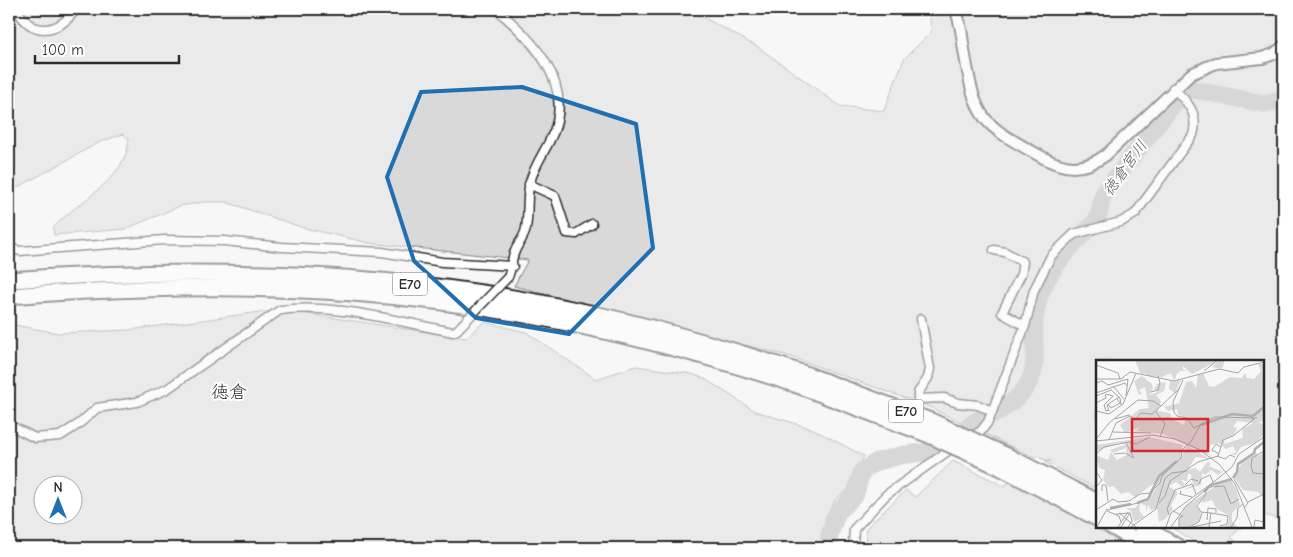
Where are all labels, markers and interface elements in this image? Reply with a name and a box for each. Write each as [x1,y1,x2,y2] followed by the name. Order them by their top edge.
[35,32,179,64] scale bar
[42,41,84,59] text: 100 m
[1099,137,1151,199] water label: 徳倉宮川
[392,272,428,296] road number: E70
[1096,360,1263,527] inset map
[211,382,247,403] district label: 徳倉
[888,400,924,422] road number: E70
[32,474,82,524] north arrow
[53,479,63,496] text: N

